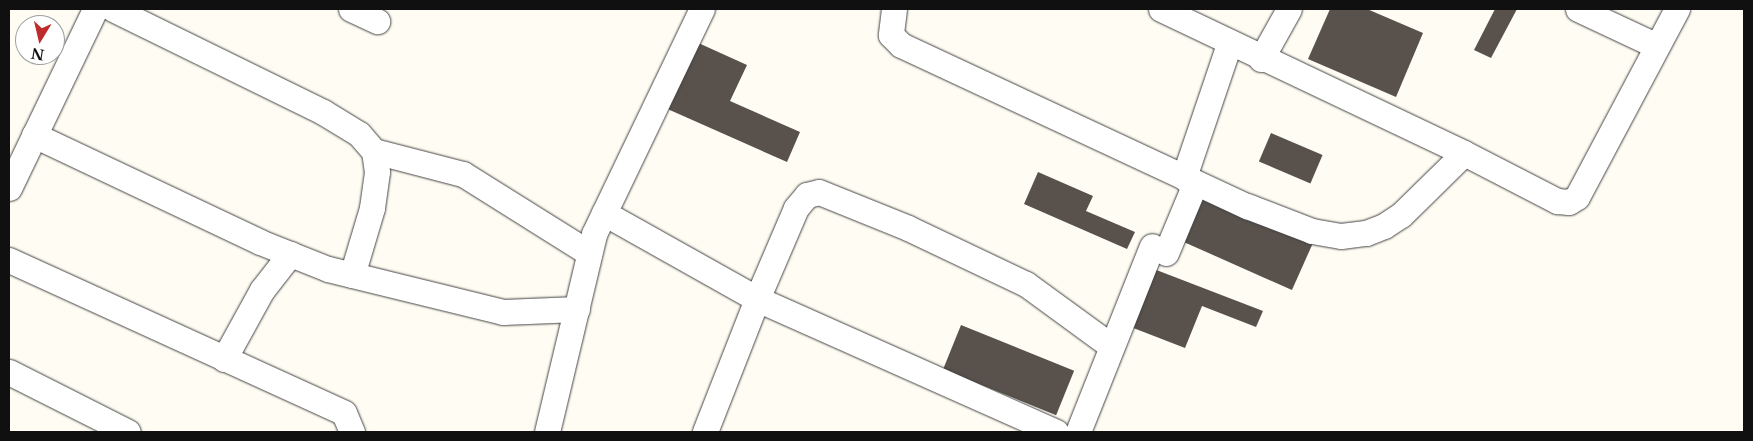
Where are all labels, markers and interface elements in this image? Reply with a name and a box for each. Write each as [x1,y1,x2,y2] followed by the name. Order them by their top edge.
[15,15,65,65] north arrow
[30,44,46,64] text: N

